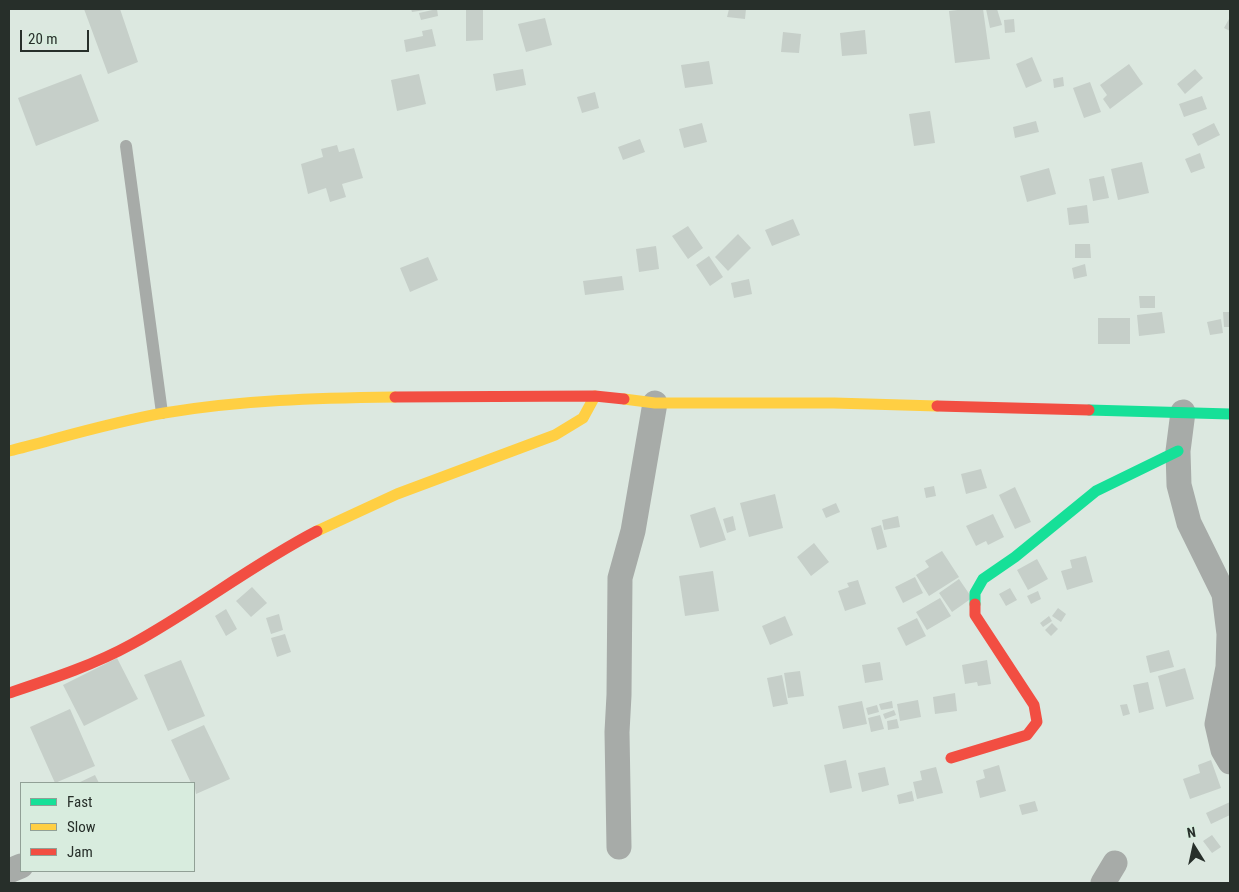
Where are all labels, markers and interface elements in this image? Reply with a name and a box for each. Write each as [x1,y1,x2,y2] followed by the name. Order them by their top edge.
[22,20,91,52] scale bar
[28,30,58,48] text: 20 m
[20,782,195,872] legend
[67,793,92,811] text: Fast
[67,818,96,836] text: Slow
[1169,822,1219,872] north arrow
[1186,824,1197,841] text: N
[67,843,93,861] text: Jam

